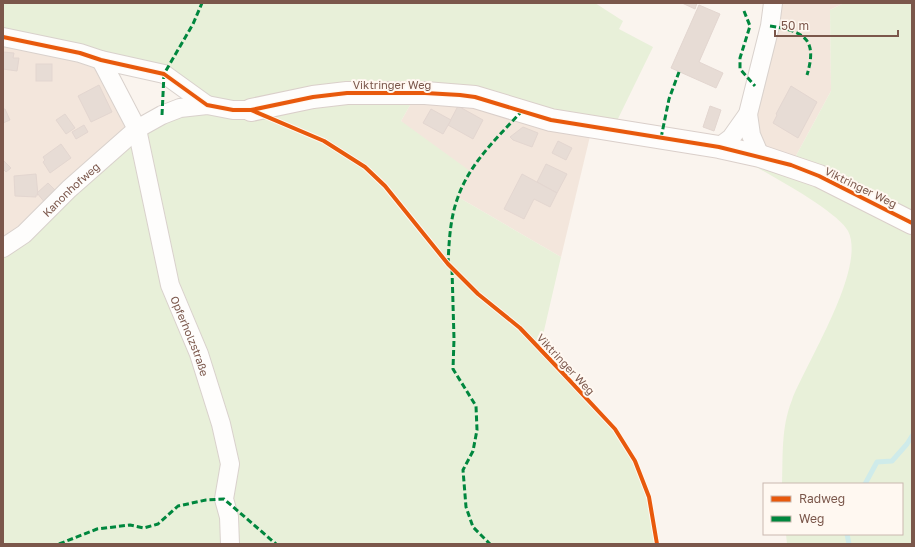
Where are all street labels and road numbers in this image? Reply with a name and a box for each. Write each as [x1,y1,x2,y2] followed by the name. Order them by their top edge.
[353,78,431,91] street label: Viktringer Weg
[39,159,102,219] street label: Kanonhofweg
[823,164,899,210] street label: Viktringer Weg
[169,294,212,378] street label: Opferholzstraße
[534,331,598,397] street label: Viktringer Weg

